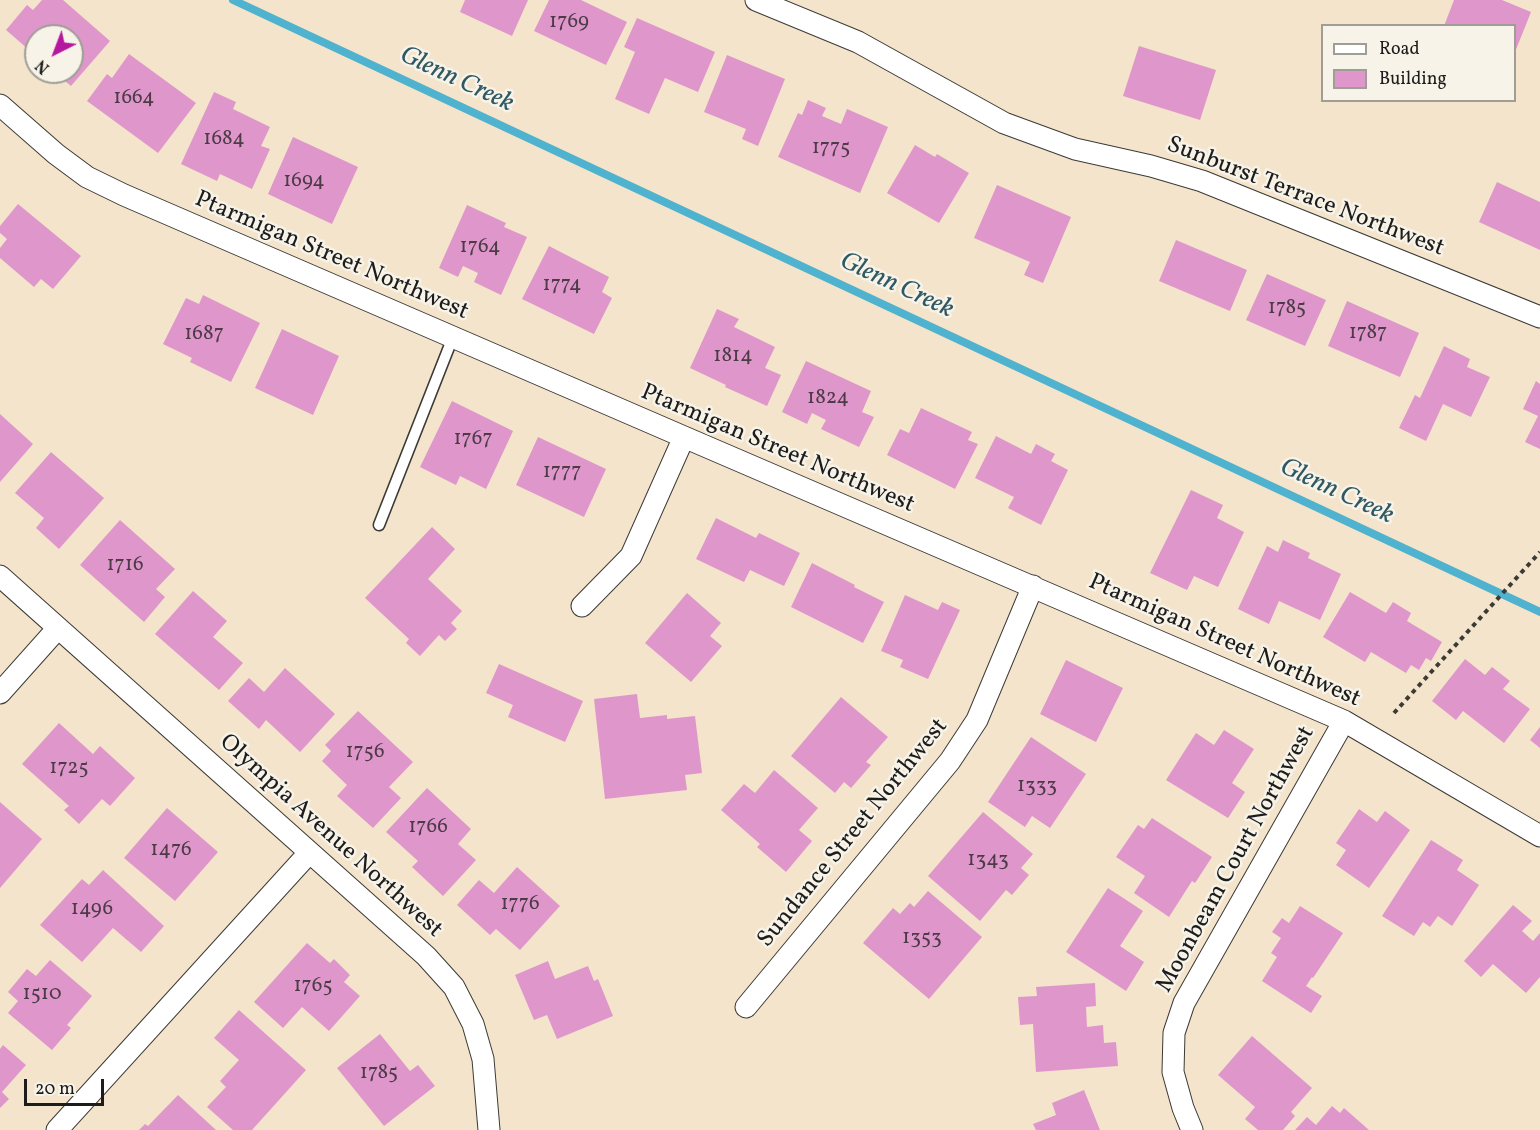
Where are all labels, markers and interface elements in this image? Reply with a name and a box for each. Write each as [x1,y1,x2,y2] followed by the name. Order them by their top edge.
[549,10,589,36] house number: 1769
[24,24,84,84] north arrow
[1321,24,1516,102] legend
[1379,37,1420,62] text: Road
[394,41,518,121] water label: Glenn Creek
[32,54,55,78] text: N
[1379,67,1447,92] text: Building
[113,86,155,112] house number: 1664
[203,127,245,153] house number: 1684
[1162,132,1448,264] street label: Sunburst Terrace Northwest
[812,136,850,162] house number: 1775
[283,169,325,195] house number: 1694
[190,186,472,328] street label: Ptarmigan Street Northwest
[460,235,500,261] house number: 1764
[834,247,958,327] water label: Glenn Creek
[543,273,581,299] house number: 1774
[1268,296,1306,322] house number: 1785
[1349,321,1387,347] house number: 1787
[184,322,224,348] house number: 1687
[713,344,753,370] house number: 1814
[636,379,918,521] street label: Ptarmigan Street Northwest
[807,386,849,412] house number: 1824
[453,427,493,453] house number: 1767
[1274,453,1398,533] water label: Glenn Creek
[543,460,581,486] house number: 1777
[106,553,144,579] house number: 1716
[1084,569,1364,715] street label: Ptarmigan Street Northwest
[753,714,955,954] street label: Sundance Street Northwest
[1152,722,1322,998] street label: Moonbeam Court Northwest
[212,729,448,945] street label: Olympia Avenue Northwest
[345,740,385,766] house number: 1756
[49,756,89,782] house number: 1725
[1017,774,1057,800] house number: 1333
[408,815,448,841] house number: 1766
[150,838,192,864] house number: 1476
[967,848,1009,874] house number: 1343
[500,892,540,918] house number: 1776
[71,897,113,923] house number: 1496
[902,926,942,952] house number: 1353
[293,974,333,1000] house number: 1765
[22,982,62,1008] house number: 1510
[360,1061,398,1087] house number: 1785
[27,1067,106,1105] scale bar
[35,1077,75,1102] text: 20 m

